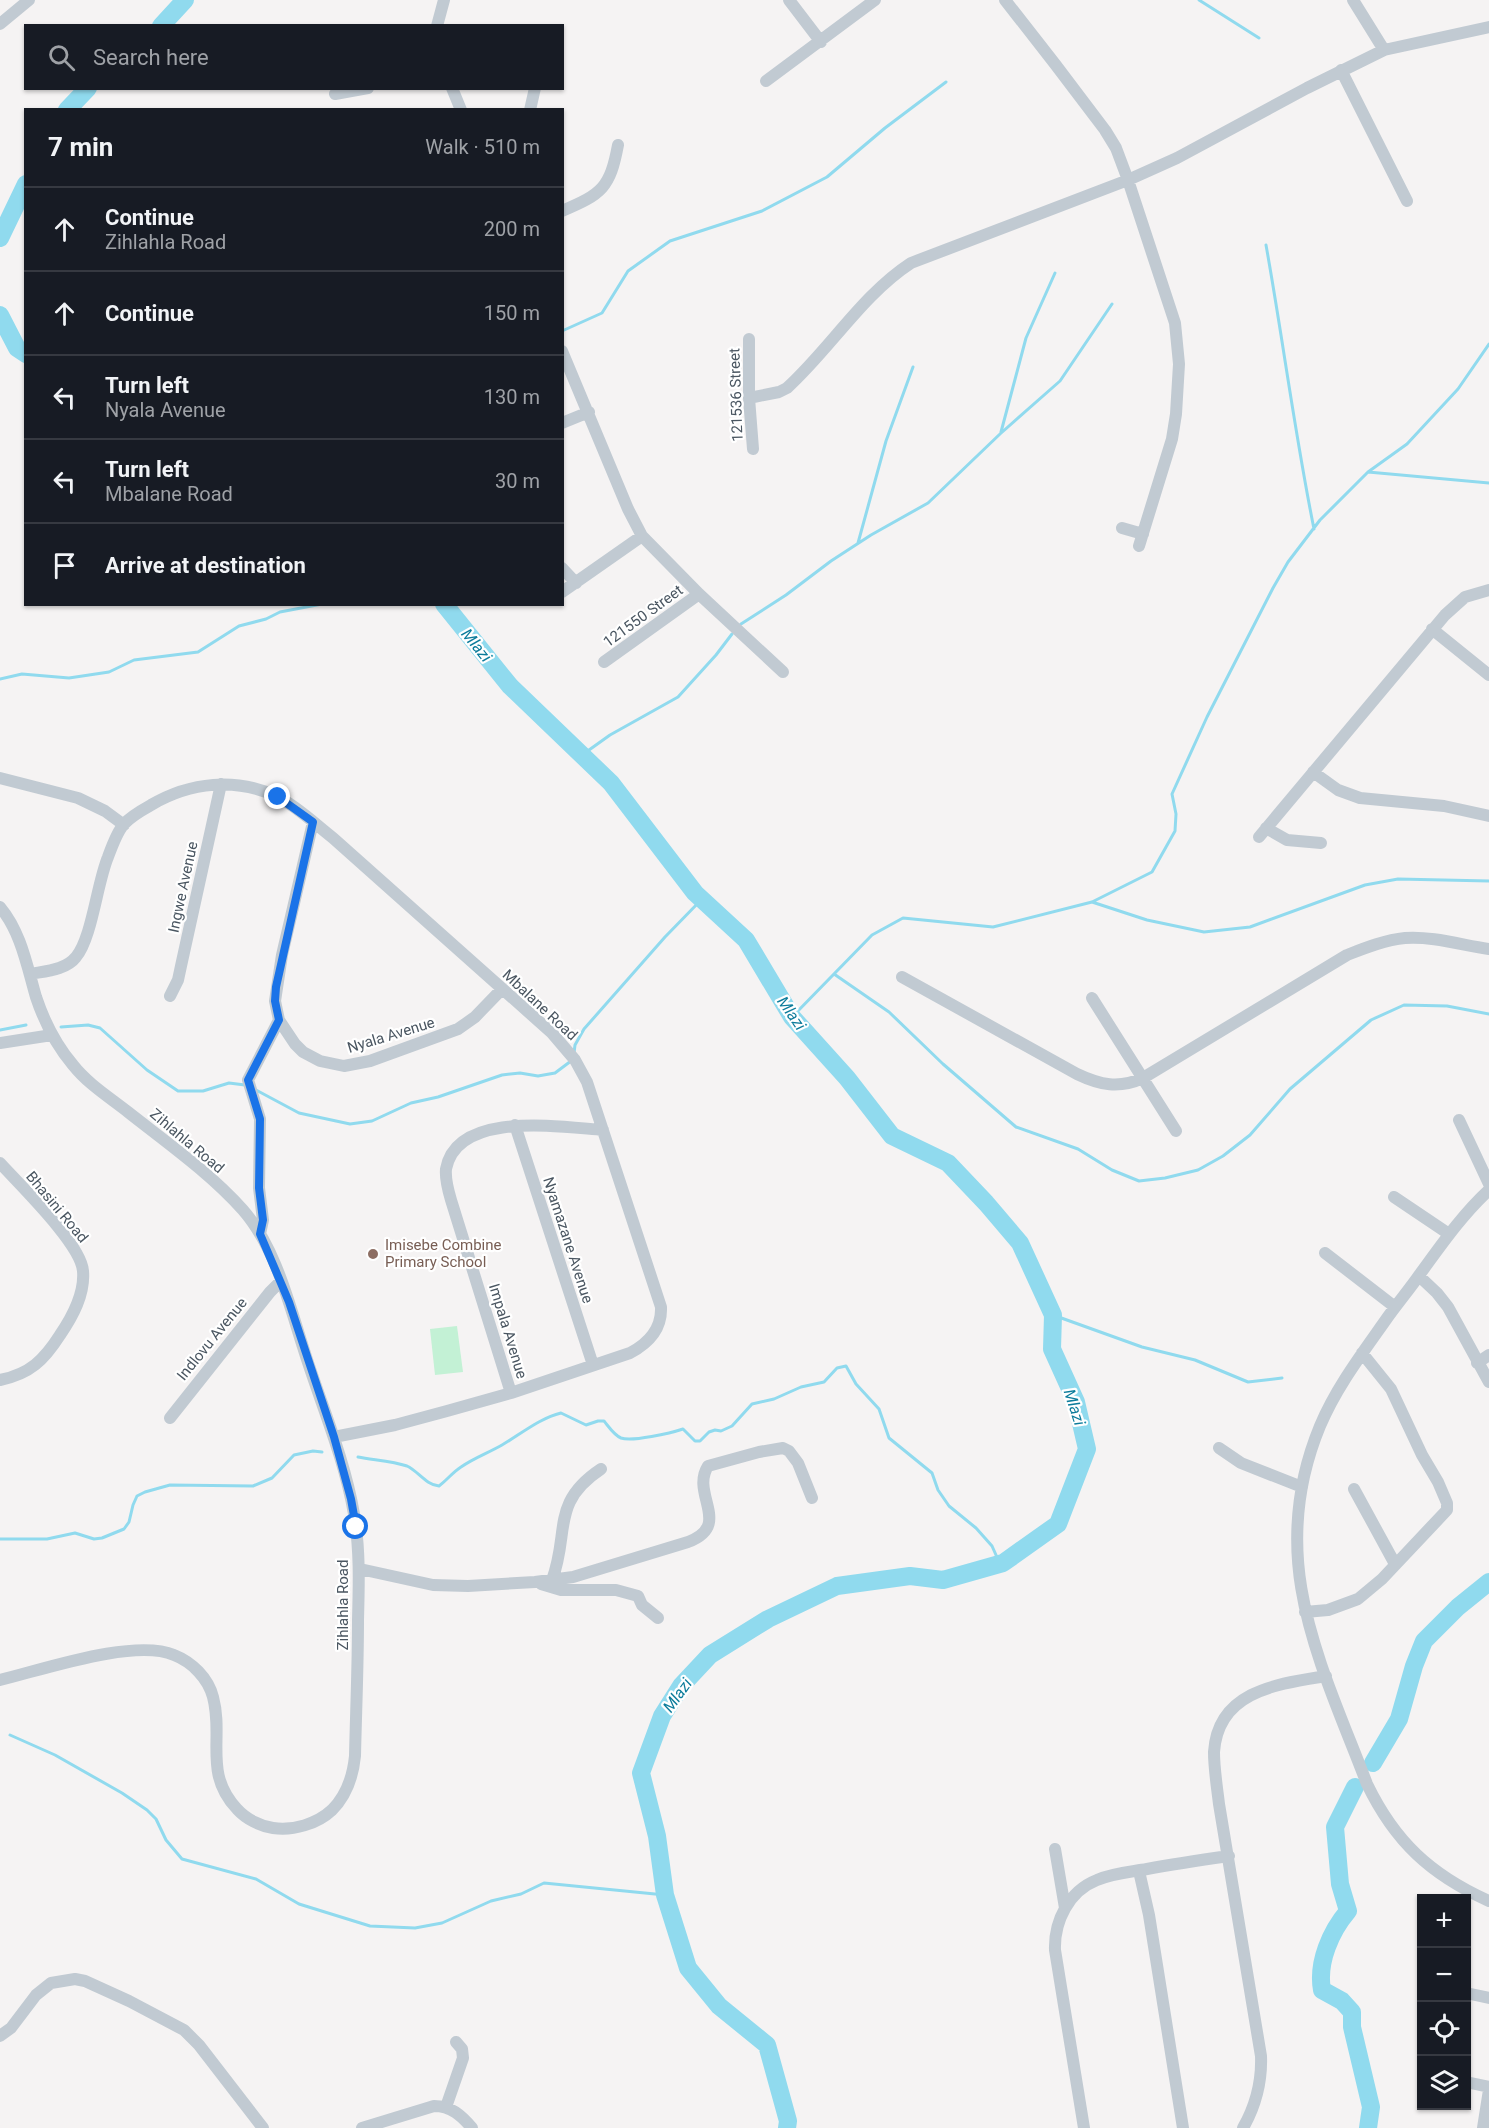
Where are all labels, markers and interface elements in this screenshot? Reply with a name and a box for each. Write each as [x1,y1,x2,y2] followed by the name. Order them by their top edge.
[24,24,564,90] search box
[45,41,78,74] icon: search
[93,45,209,70] text: Search here
[48,132,113,162] text: 7 min
[425,135,540,159] text: Walk · 510 m
[105,205,194,230] text: Continue
[48,213,81,246] icon: ahead
[484,217,540,241] text: 200 m
[105,230,226,254] text: Zihlahla Road
[48,297,81,330] icon: ahead
[105,301,194,326] text: Continue
[484,301,540,325] text: 150 m
[725,348,747,442] street label: 121536 Street
[105,373,189,398] text: Turn left
[48,381,81,414] icon: left
[484,385,540,409] text: 130 m
[105,398,226,422] text: Nyala Avenue
[105,457,189,482] text: Turn left
[48,465,81,498] icon: left
[495,469,540,493] text: 30 m
[105,482,233,506] text: Mbalane Road
[48,549,81,582] icon: arrive
[105,553,306,578] text: Arrive at destination
[600,581,686,651] street label: 121550 Street
[458,625,496,666] water label: Mlazi
[264,783,290,809] route end
[165,840,201,934] street label: Ingwe Avenue
[499,966,581,1044] street label: Mbalane Road
[773,993,810,1034] water label: Mlazi
[345,1013,437,1057] street label: Nyala Avenue
[146,1105,228,1177] street label: Zihlahla Road
[22,1168,92,1246] street label: Bhasini Road
[539,1175,597,1305] street label: Nyamazane Avenue
[385,1236,502,1271] place label: Imisebe Combine Primary School
[366,1247,380,1261] marker: Imisebe Combine Primary School
[485,1281,531,1381] street label: Impala Avenue
[173,1294,251,1384] street label: Indlovu Avenue
[1060,1387,1089,1428] water label: Mlazi
[342,1513,368,1539] route start
[334,1560,352,1650] street label: Zihlahla Road
[659,1674,696,1716] water label: Mlazi
[1417,1894,1471,2110] map controls
[1417,1894,1471,1948] button: +
[1417,1948,1471,2002] button: −
[1417,2002,1471,2056] button: locate
[1417,2056,1471,2110] button: layers

